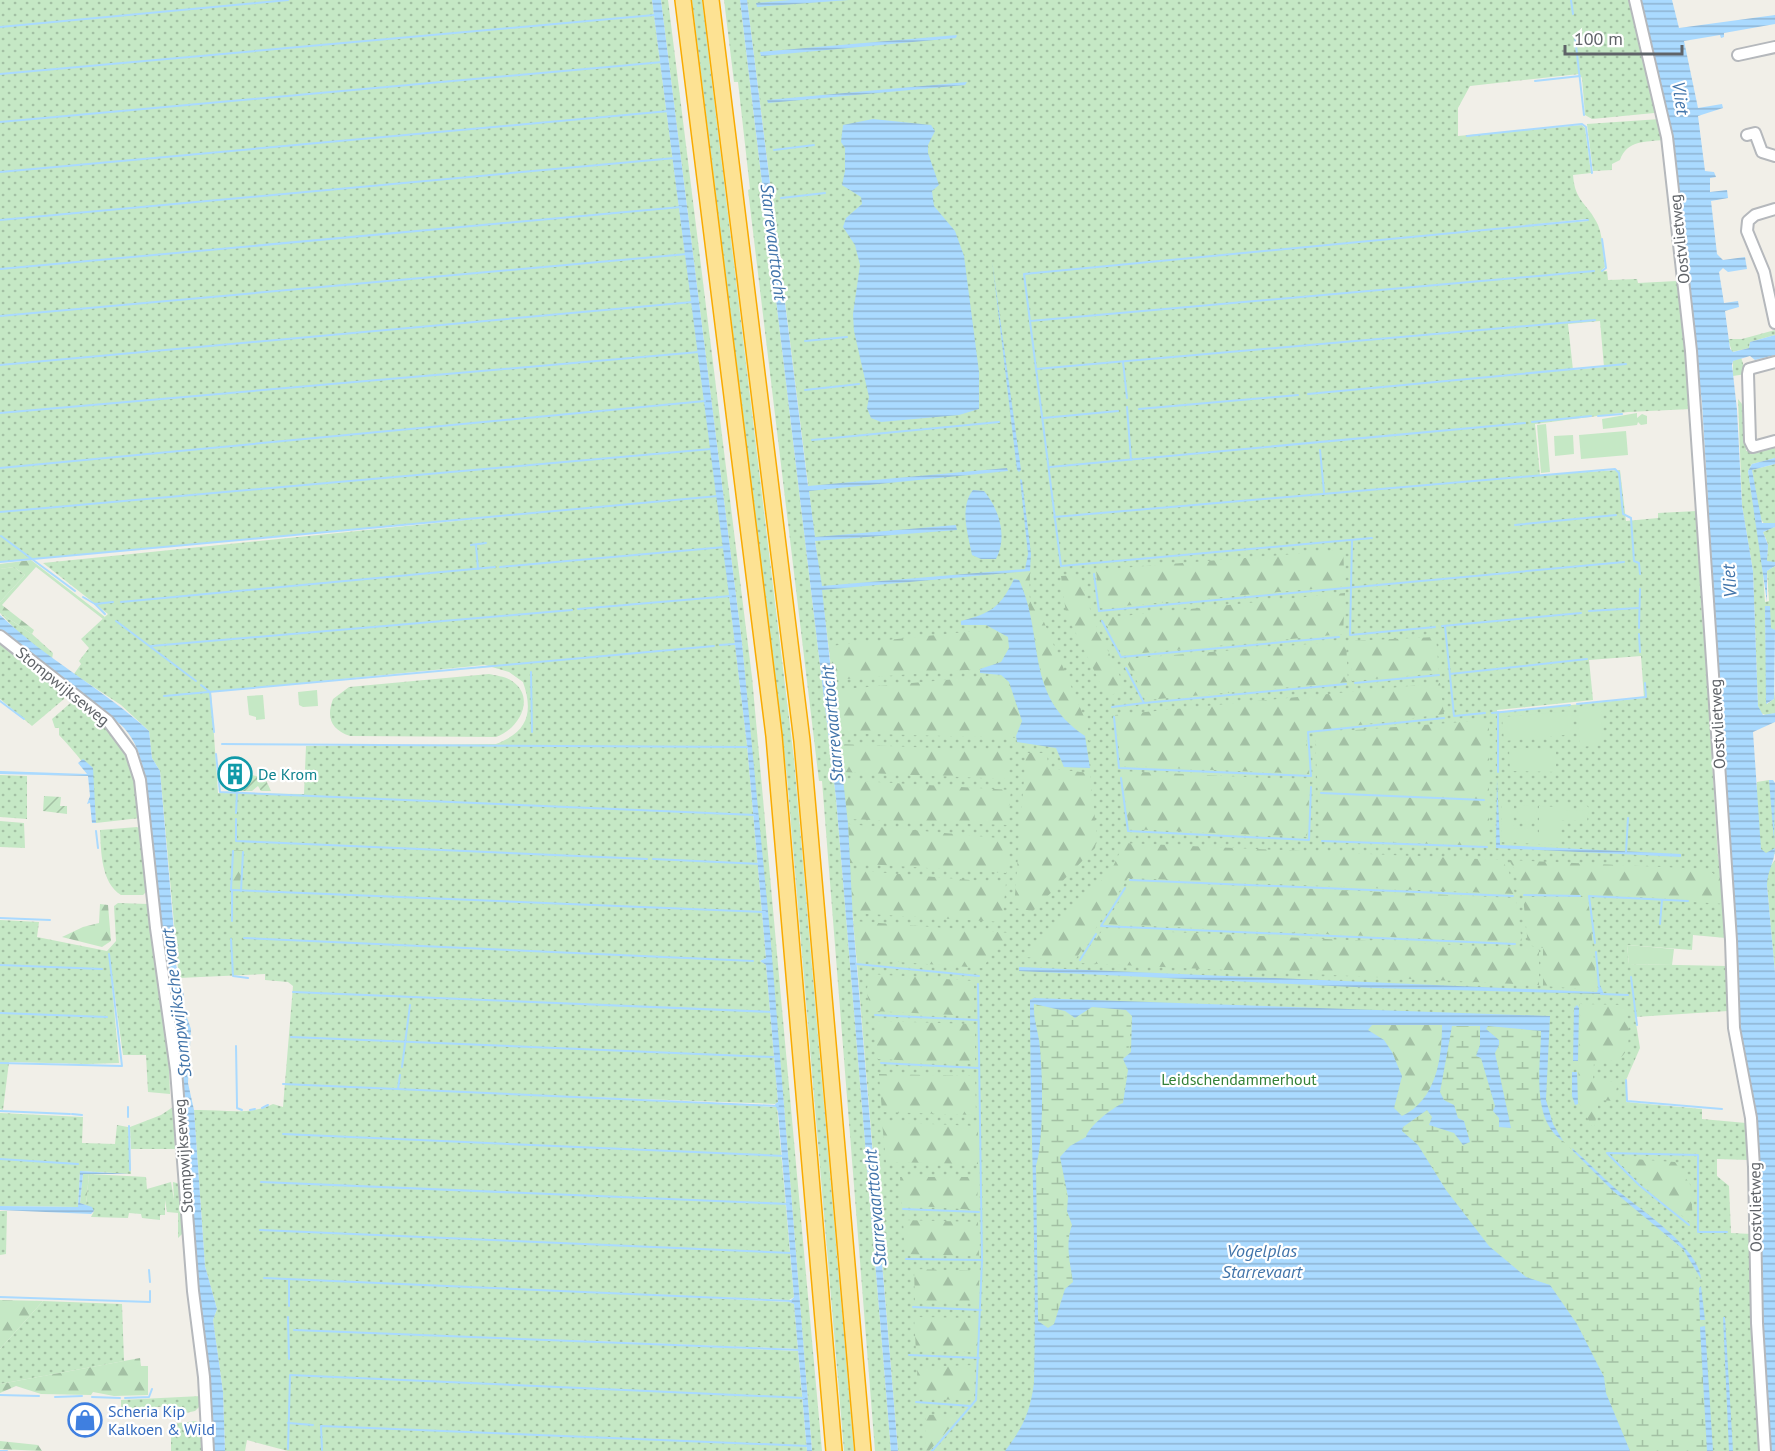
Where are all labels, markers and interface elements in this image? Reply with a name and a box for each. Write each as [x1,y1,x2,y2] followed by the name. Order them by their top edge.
[1565,18,1682,56] scale bar
[1574,27,1623,50] text: 100 m
[1667,80,1695,118] water label: Vliet
[755,182,793,303] water label: Starrevaarttocht
[1664,193,1694,285] street label: Oostvlietweg
[1716,562,1742,598] water label: Vliet
[12,642,114,730] street label: Stompwijkseweg
[815,663,849,784] water label: Starrevaarttocht
[1705,679,1729,769] street label: Oostvlietweg
[217,756,253,792] building icon: De Krom
[258,764,317,784] place label: De Krom
[155,926,197,1079] water label: Stompwijksche vaart
[1161,1069,1317,1089] park label: Leidschendammerhout
[169,1098,197,1214] street label: Stompwijkseweg
[858,1147,892,1268] water label: Starrevaarttocht
[1744,1162,1766,1252] street label: Oostvlietweg
[1222,1239,1304,1283] water label: Vogelplas Starrevaart
[108,1401,215,1439] place label: Scheria Kip Kalkoen & Wild
[67,1402,103,1438] shop icon: Scheria Kip Kalkoen & Wild

